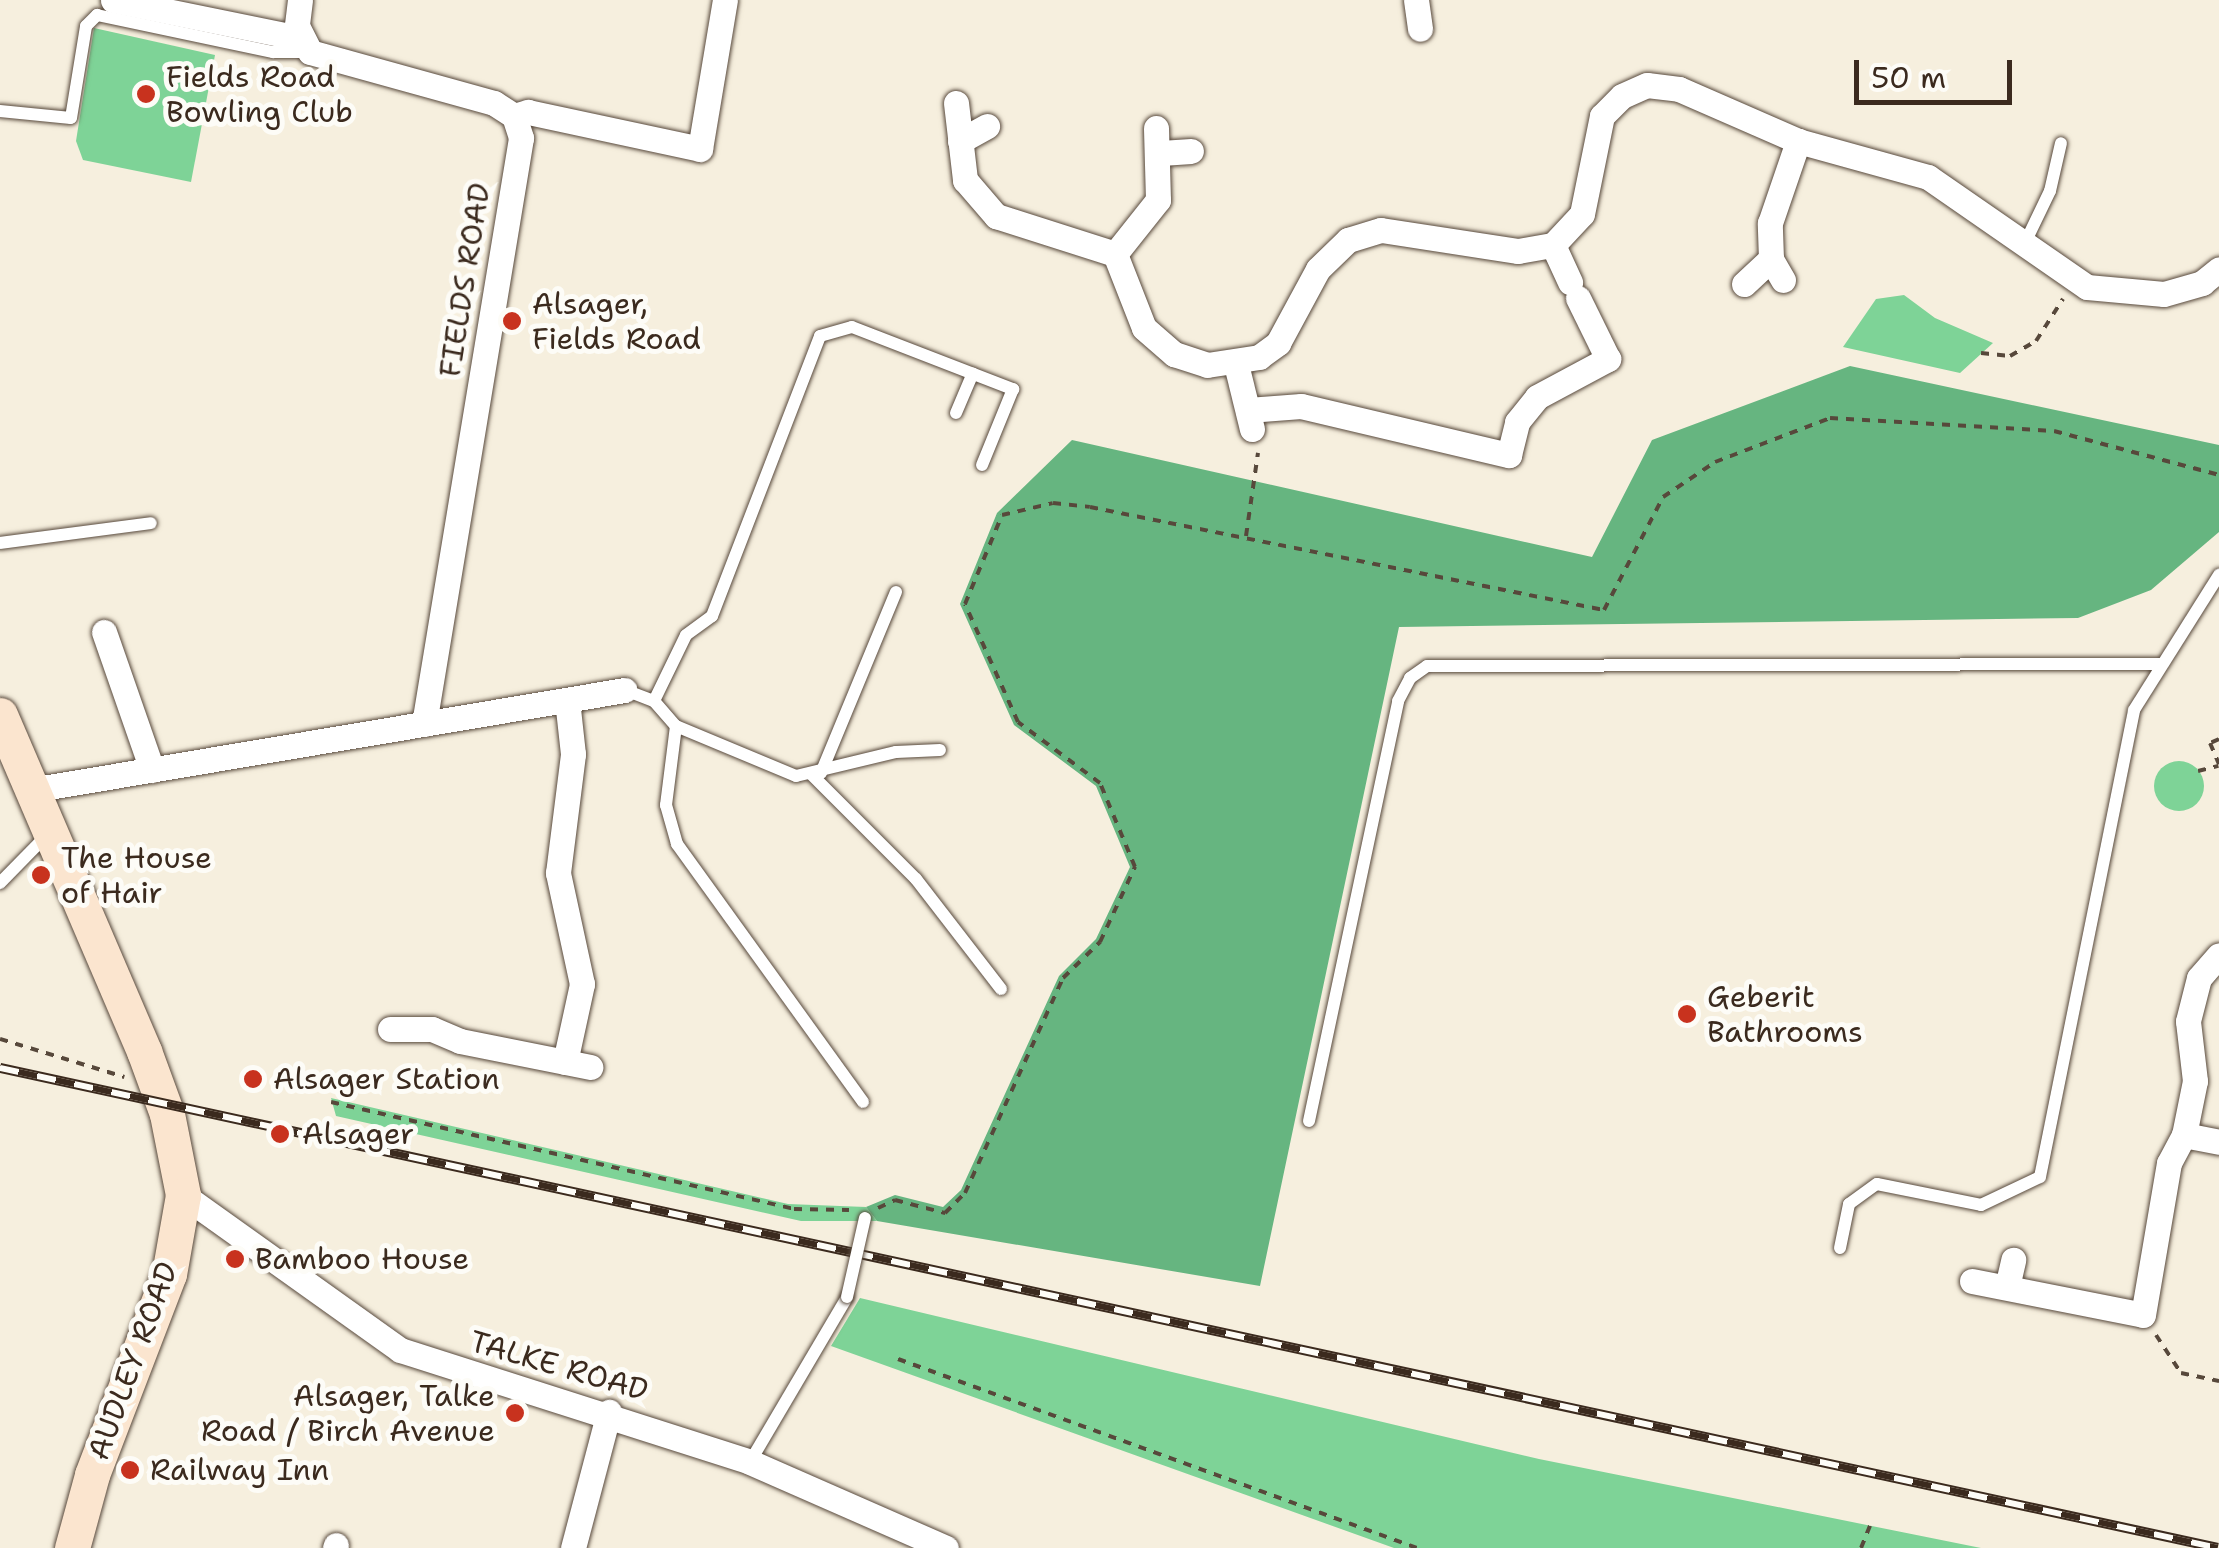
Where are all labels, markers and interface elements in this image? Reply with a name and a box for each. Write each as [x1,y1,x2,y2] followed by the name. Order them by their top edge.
[1859,40,2016,102] scale bar
[1871,57,1946,98] text: 50 m
[166,59,353,130] place label: Fields Road Bowling Club
[135,83,157,105] marker: Fields Road Bowling Club
[432,180,498,380] street label: FIELDS ROAD
[532,286,701,356] place label: Alsager, Fields Road
[501,310,523,332] marker: Alsager, Fields Road
[61,840,212,910] place label: The House of Hair
[30,864,52,886] marker: The House of Hair
[1707,979,1863,1050] place label: Geberit Bathrooms
[1676,1003,1698,1025] marker: Geberit Bathrooms
[273,1061,500,1097] place label: Alsager Station
[242,1068,264,1090] marker: Alsager Station
[302,1116,414,1152] place label: Alsager
[267,1121,293,1147] marker: Alsager
[255,1241,469,1277] place label: Bamboo House
[224,1248,246,1270] marker: Bamboo House
[81,1257,185,1465] street label: AUDLEY ROAD
[466,1323,652,1409] street label: TALKE ROAD
[201,1378,495,1448] place label: Alsager, Talke Road / Birch Avenue
[504,1402,526,1424] marker: Alsager, Talke Road / Birch Avenue
[150,1452,329,1488] place label: Railway Inn
[119,1459,141,1481] marker: Railway Inn

